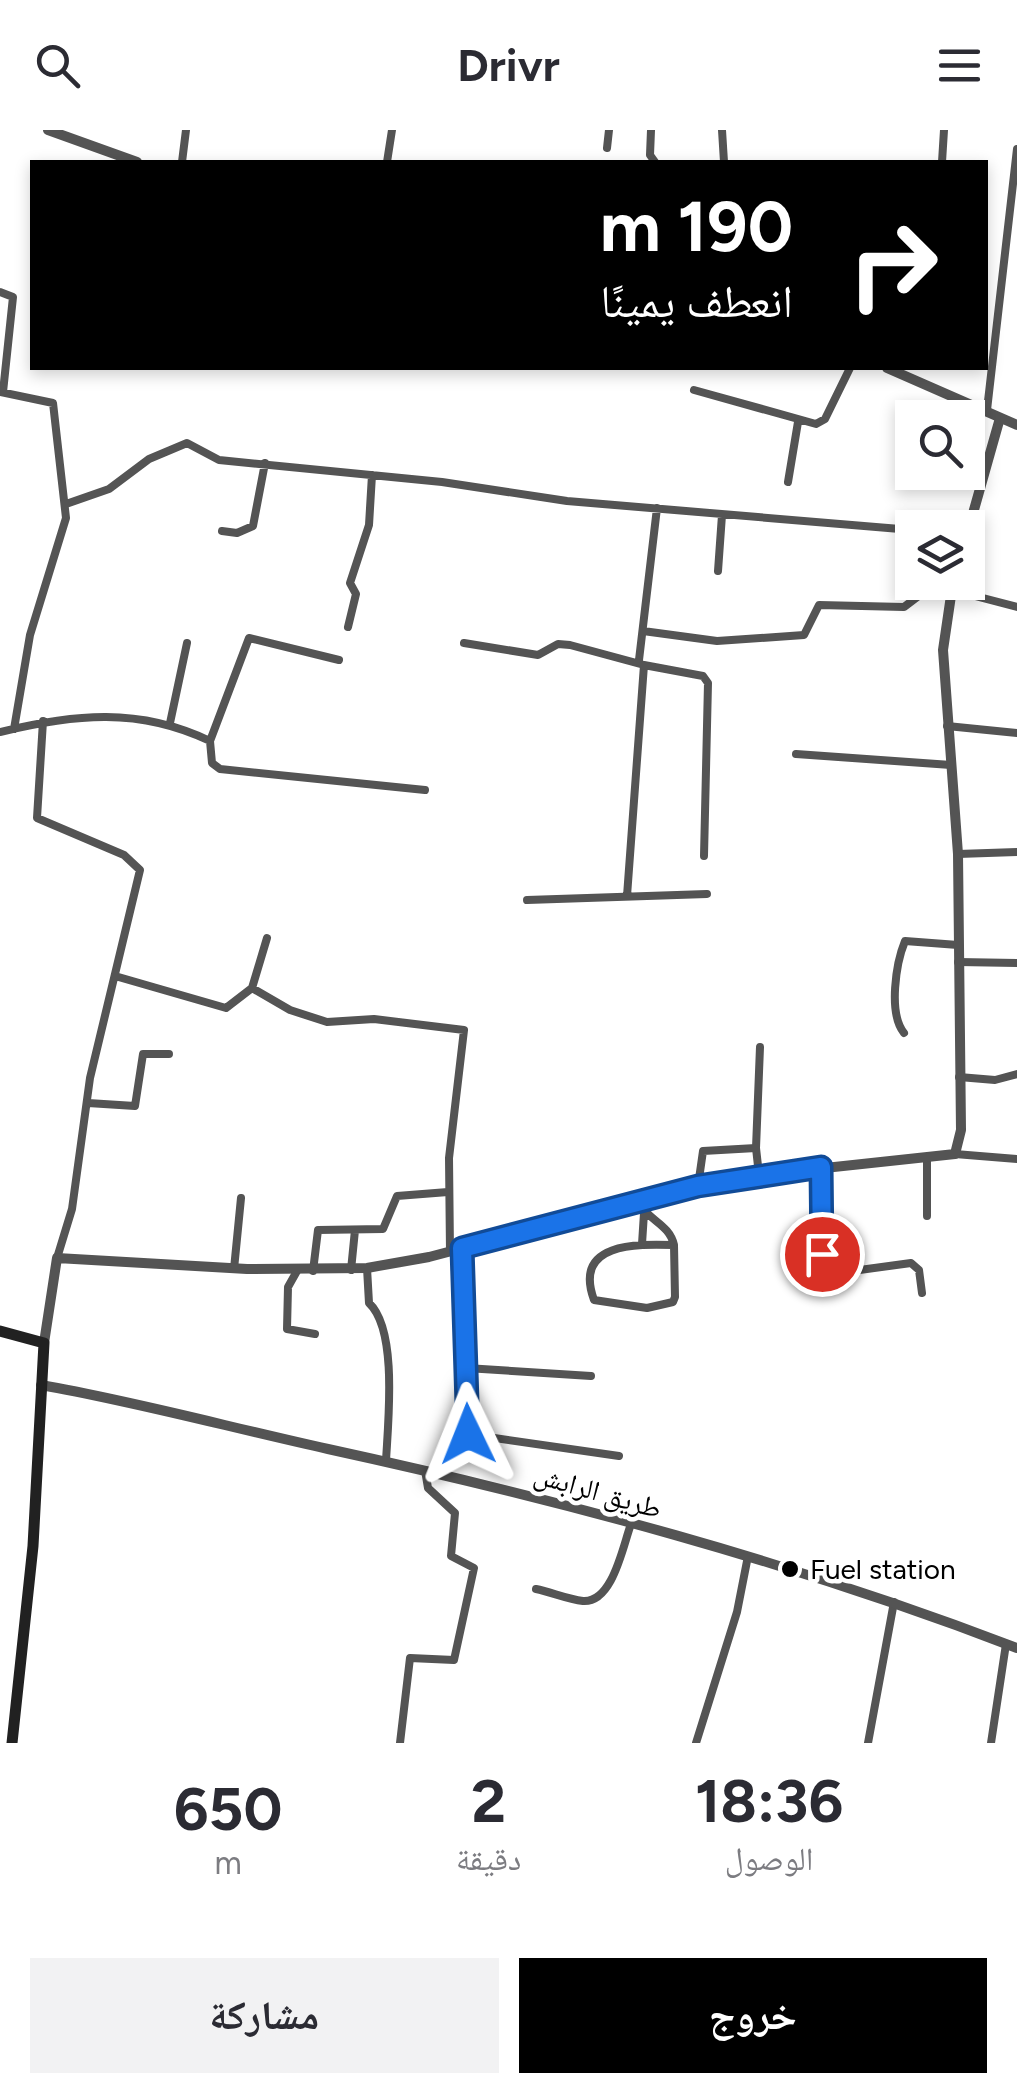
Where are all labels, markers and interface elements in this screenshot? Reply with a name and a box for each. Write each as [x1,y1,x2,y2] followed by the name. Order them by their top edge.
[30,38,85,93] icon: search
[457,38,560,92] text: Drivr
[932,38,987,93] icon: menu
[600,184,793,269] text: 190 m
[828,200,958,330] icon: right
[600,274,793,328] text: انعطف يمينًا
[895,400,985,600] map controls
[895,400,985,490] button: search
[895,510,985,600] button: layers
[780,1212,865,1297] pin
[795,1227,850,1282] icon: arrive
[416,1382,520,1486] position arrow
[530,1457,666,1526] street label: طريق الرابش
[810,1552,956,1586] place label: Fuel station
[779,1558,801,1580] marker: Fuel station
[471,1765,506,1837] text: 2
[695,1765,843,1837] text: 18:36
[174,1773,282,1845] text: 650
[456,1840,521,1878] text: دقيقة
[725,1840,813,1878] text: الوصول
[214,1844,242,1882] text: m
[30,1958,499,2073] button: مشاركة
[519,1958,987,2073] button: خروج

